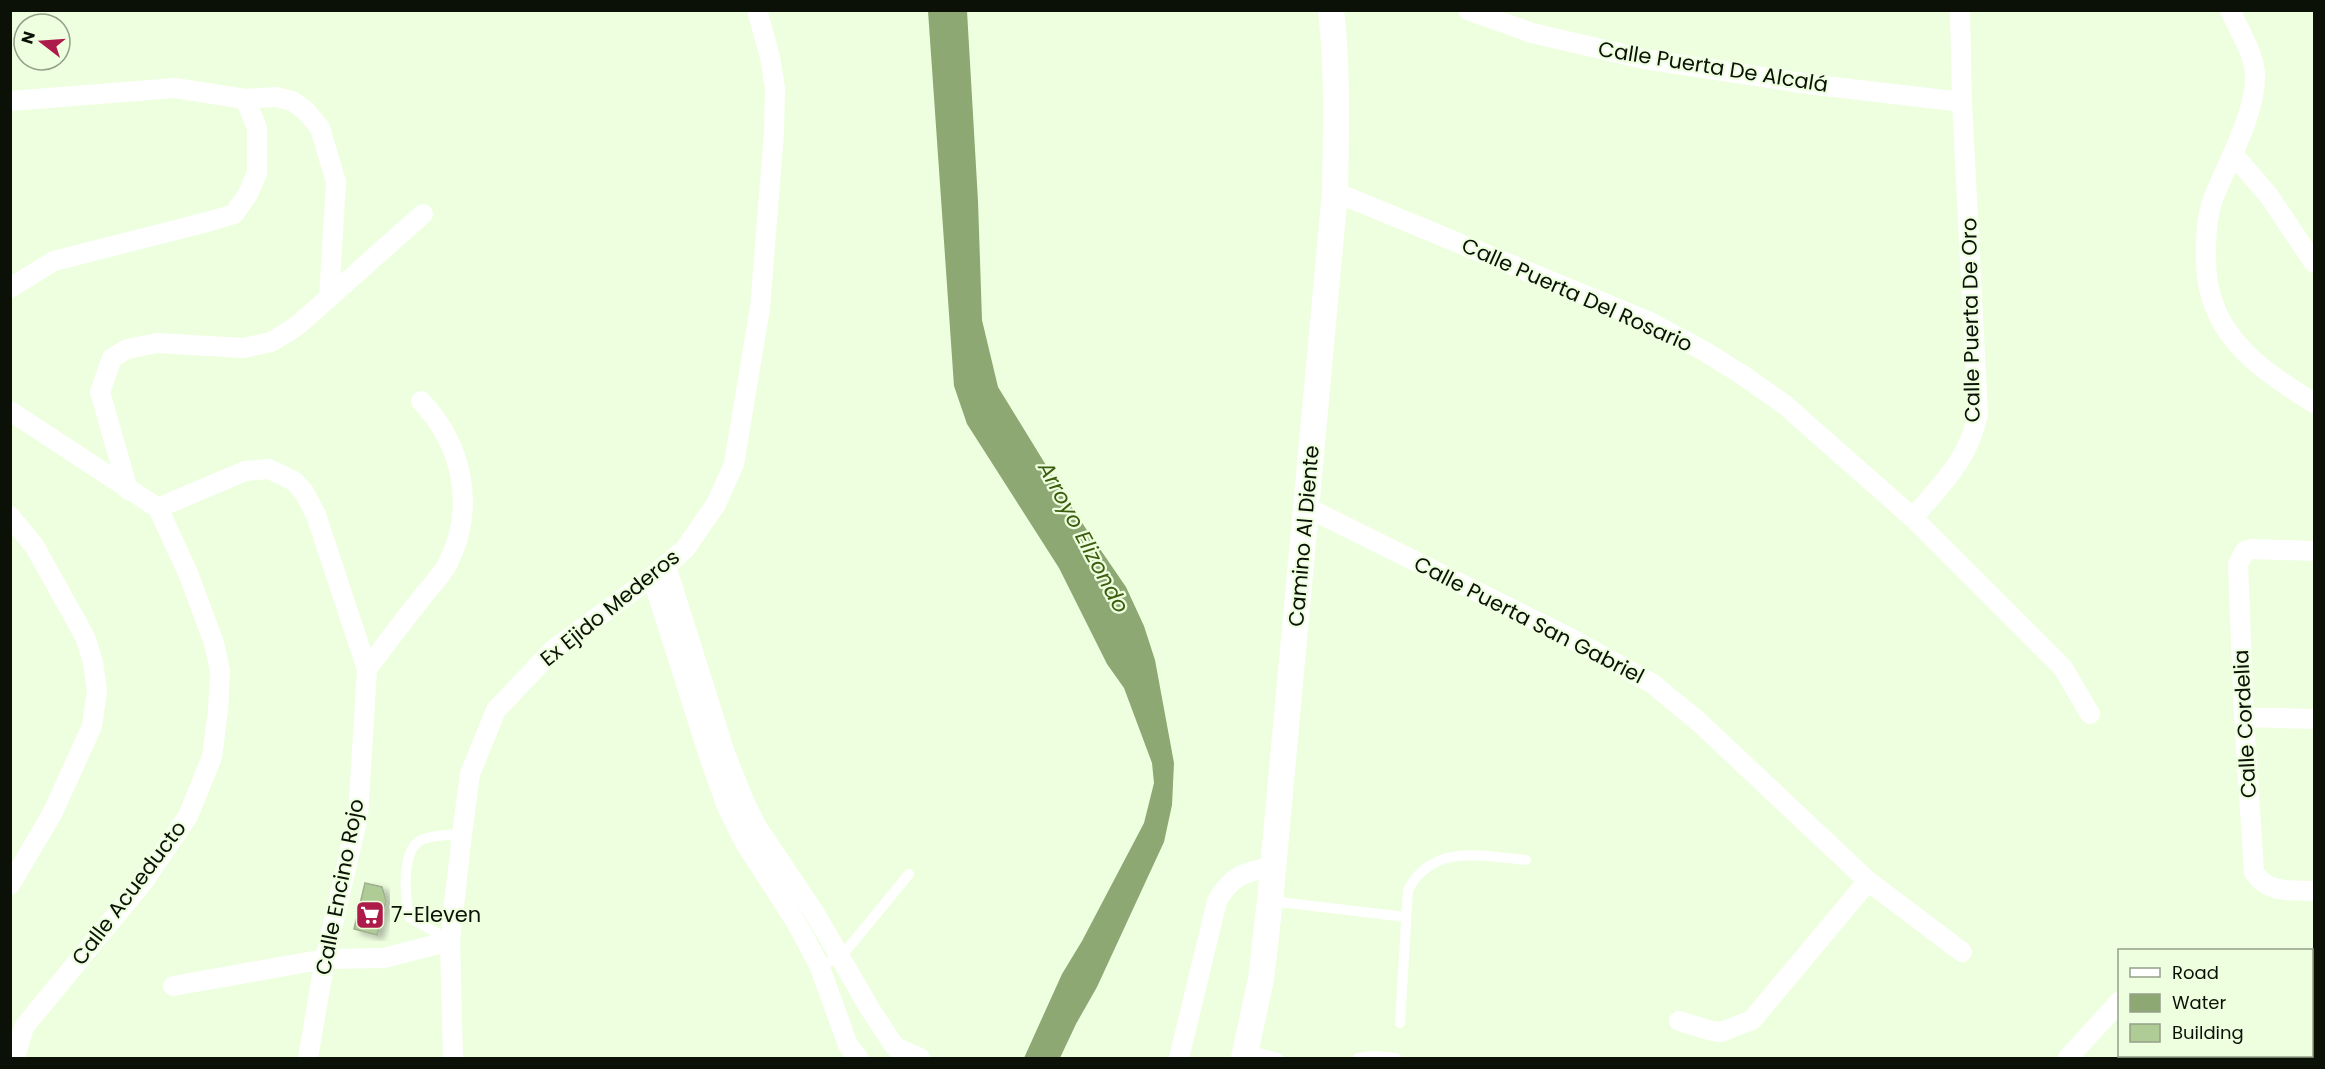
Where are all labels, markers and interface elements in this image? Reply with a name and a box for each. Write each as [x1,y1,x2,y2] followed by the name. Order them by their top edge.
[12,12,72,72] north arrow
[15,29,41,47] text: N
[1596,34,1830,99] street label: Calle Puerta De Alcalá
[1954,218,1987,423] street label: Calle Puerta De Oro
[1457,231,1697,359] street label: Calle Puerta Del Rosario
[1281,444,1326,628] street label: Camino Al Diente
[1030,455,1137,618] water label: Arroyo Elizondo
[534,542,685,673] street label: Ex Ejido Mederos
[1409,549,1649,690] street label: Calle Puerta San Gabriel
[2226,649,2263,799] street label: Calle Cordelia
[308,796,371,977] street label: Calle Encino Rojo
[65,814,193,971] street label: Calle Acueducto
[354,899,386,931] supermarket icon: 7-Eleven
[391,900,481,929] place label: 7-Eleven
[2118,949,2313,1057] legend
[2172,960,2219,985] text: Road
[2172,990,2226,1015] text: Water
[2172,1020,2244,1045] text: Building

